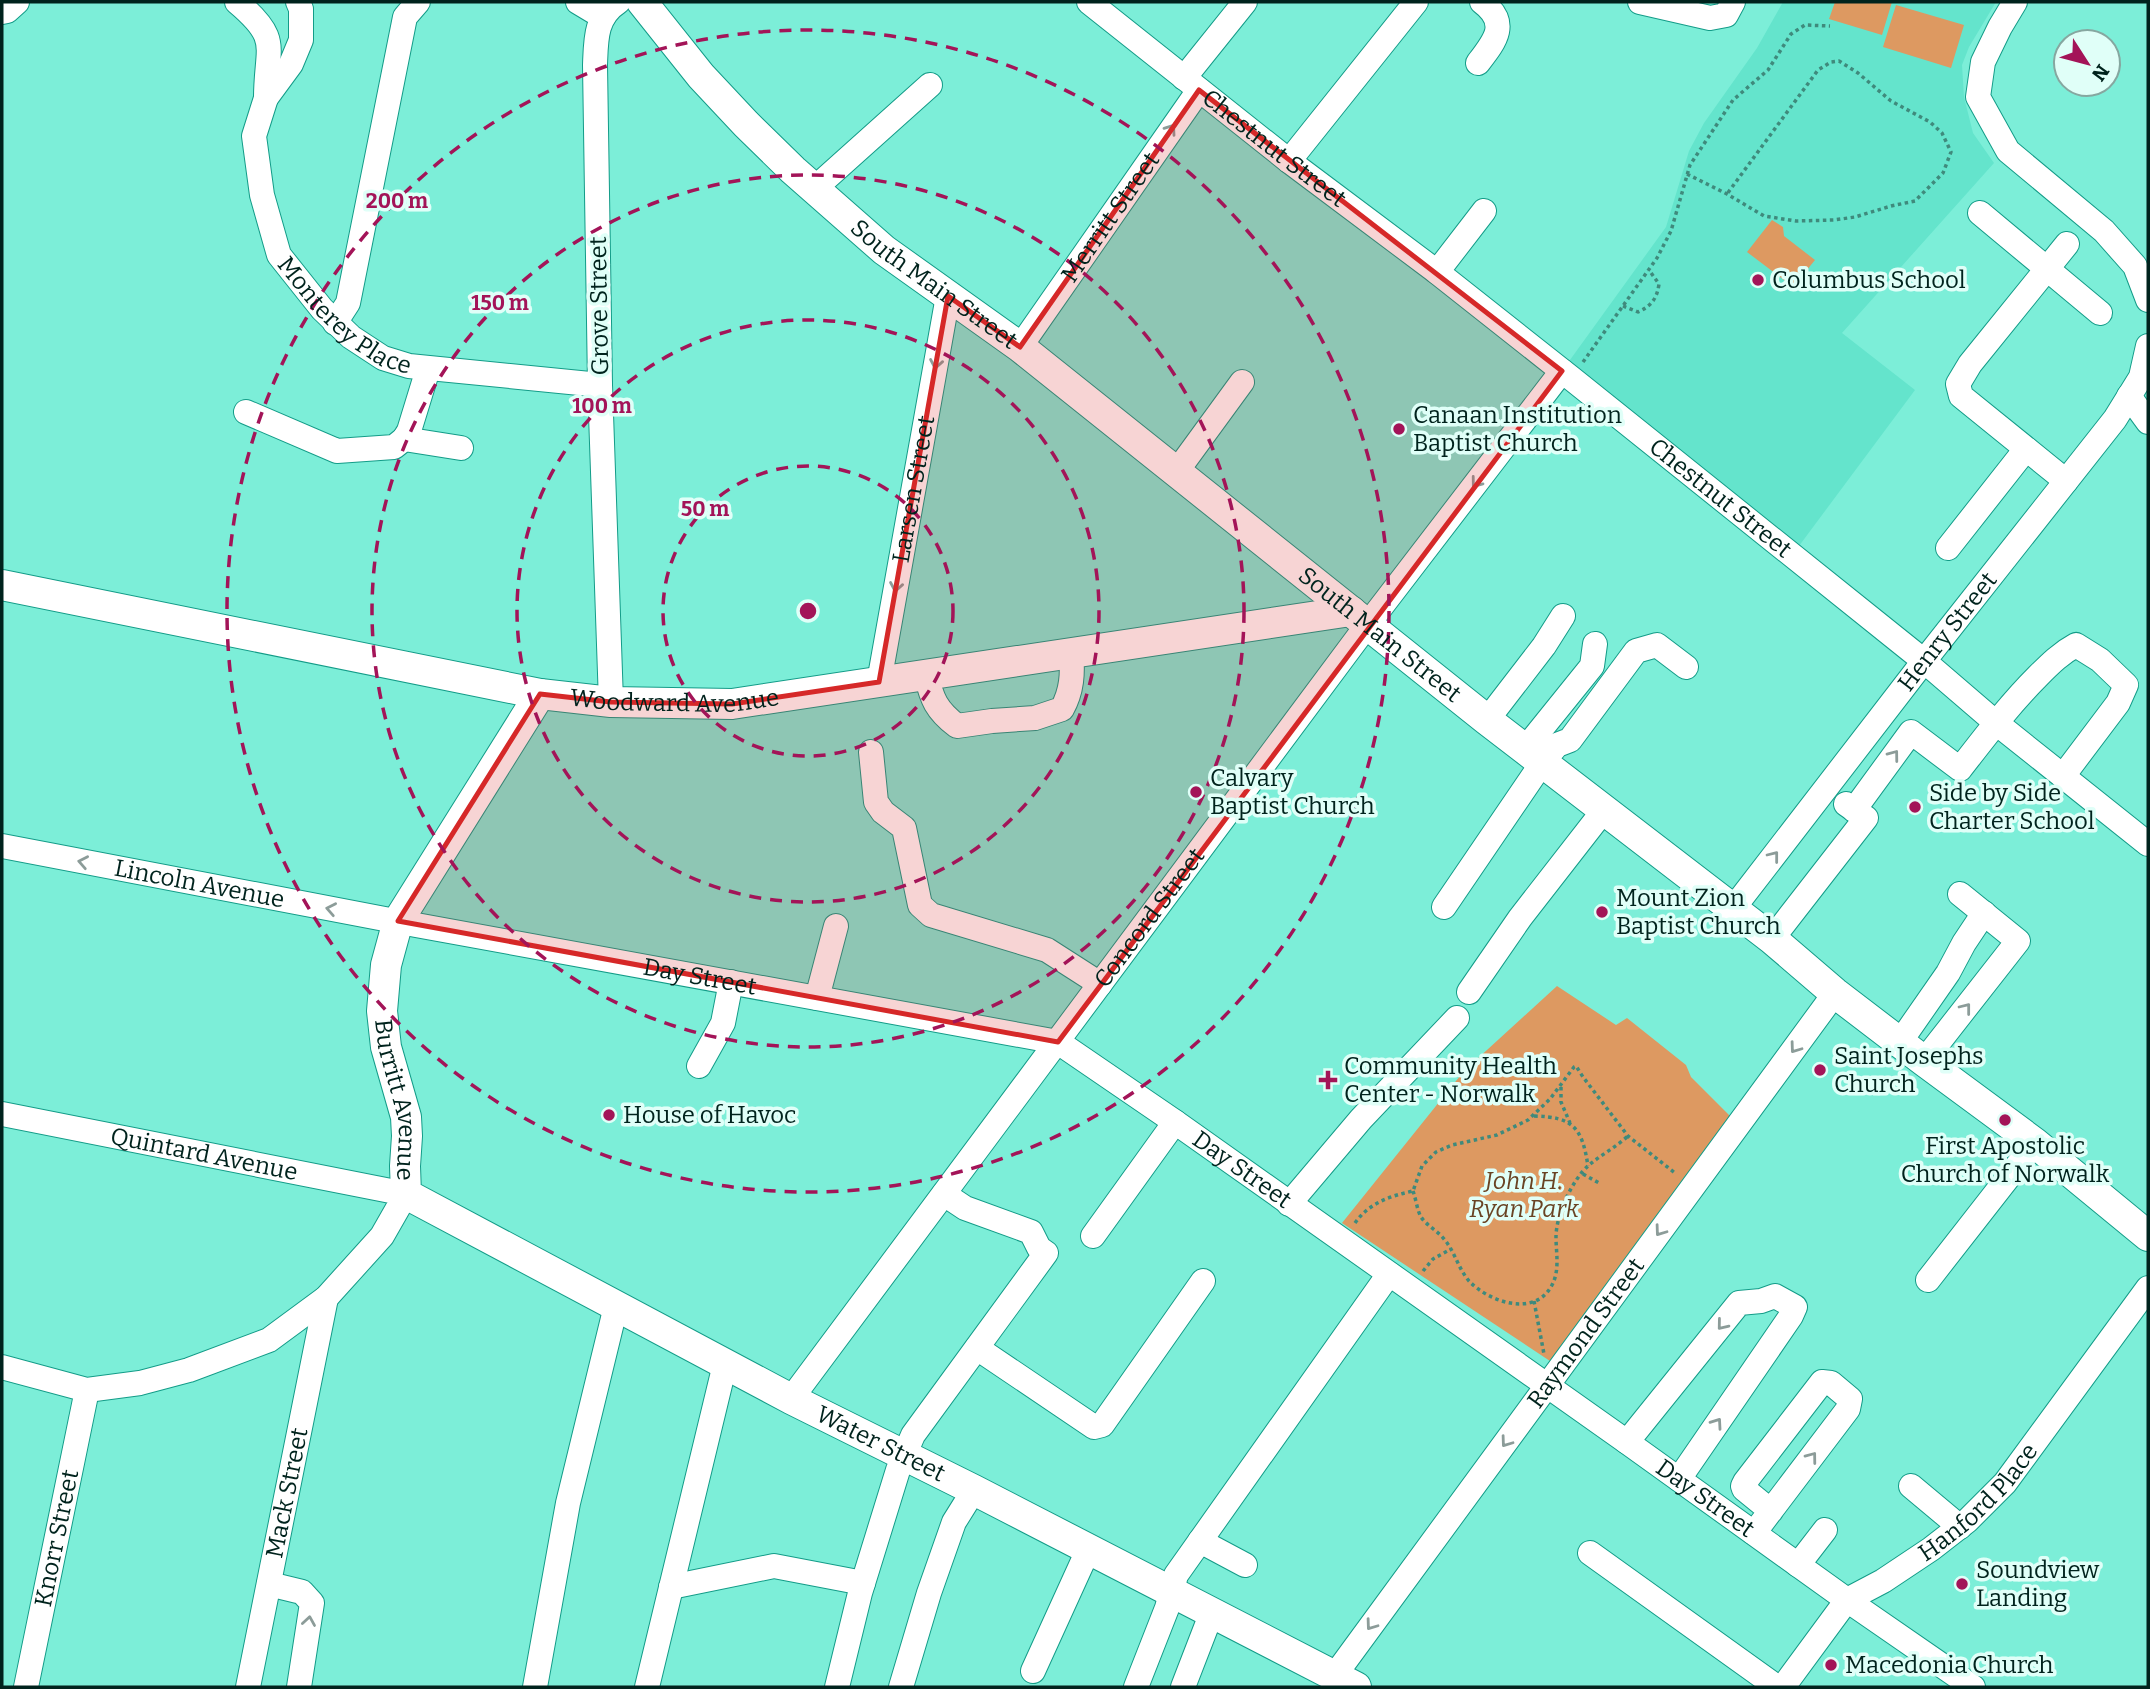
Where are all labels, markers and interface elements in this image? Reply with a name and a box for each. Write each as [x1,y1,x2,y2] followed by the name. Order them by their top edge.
[2052,28,2122,98] north arrow
[2087,60,2114,86] text: N
[1197,84,1352,213] street label: Chestnut Street
[1163,124,1176,137] one-way arrow
[1055,147,1165,288] street label: Merritt Street
[366,188,428,214] text: 200 m
[845,213,1023,355] street label: South Main Street
[584,236,614,376] street label: Grove Street
[272,251,415,380] street label: Monterey Place
[1772,266,1966,294] place label: Columbus School
[1750,272,1766,288] marker: Columbus School
[471,290,529,316] text: 150 m
[929,358,944,369] one-way arrow
[572,393,632,419] text: 100 m
[1413,401,1622,457] place label: Canaan Institution Baptist Church
[887,413,940,565] street label: Larsen Street
[1391,421,1407,437] marker: Canaan Institution Baptist Church
[1644,432,1798,564] street label: Chestnut Street
[1472,475,1484,488] one-way arrow
[681,496,729,522] text: 50 m
[1293,561,1467,708] street label: South Main Street
[1892,566,2003,697] street label: Henry Street
[889,582,904,593] one-way arrow
[796,599,820,623] centre of rings
[568,683,781,718] street label: Woodward Avenue
[1886,750,1899,763] one-way arrow
[1210,764,1375,820] place label: Calvary Baptist Church
[1929,779,2095,835] place label: Side by Side Charter School
[1188,784,1204,800] marker: Calvary Baptist Church
[1907,799,1923,815] marker: Side by Side Charter School
[1088,842,1210,993] street label: Concord Street
[1765,851,1778,864] one-way arrow
[112,854,287,914] street label: Lincoln Avenue
[77,855,89,870] one-way arrow
[1616,884,1781,940] place label: Mount Zion Baptist Church
[325,902,337,917] one-way arrow
[1594,904,1610,920] marker: Mount Zion Baptist Church
[641,953,759,1001] street label: Day Street
[1958,1003,1971,1015] one-way arrow
[369,1018,421,1181] street label: Burritt Avenue
[1790,1040,1803,1052] one-way arrow
[1834,1042,1984,1098] place label: Saint Josephs Church
[1344,1052,1557,1108] place label: Community Health Center - Norwalk
[1812,1062,1828,1078] marker: Saint Josephs Church
[1318,1070,1338,1090] marker: Community Health Center - Norwalk
[623,1101,796,1129] place label: House of Havoc
[601,1107,617,1123] marker: House of Havoc
[1997,1112,2013,1128] marker: First Apostolic Church of Norwalk
[108,1122,300,1186] street label: Quintard Avenue
[1187,1125,1297,1214] street label: Day Street
[1901,1132,2110,1188] place label: First Apostolic Church of Norwalk
[1469,1167,1580,1223] park label: John H. Ryan Park
[1656,1223,1669,1236] one-way arrow
[1521,1252,1650,1414] street label: Raymond Street
[1718,1316,1730,1329] one-way arrow
[812,1400,950,1488] street label: Water Street
[1709,1418,1721,1431] one-way arrow
[260,1425,314,1560] street label: Mack Street
[1502,1434,1515,1447] one-way arrow
[1913,1438,2043,1567] street label: Hanford Place
[1804,1452,1817,1464] one-way arrow
[1651,1453,1760,1543] street label: Day Street
[29,1467,84,1609] street label: Knorr Street
[1976,1556,2100,1612] place label: Soundview Landing
[1954,1576,1970,1592] marker: Soundview Landing
[302,1615,317,1627] one-way arrow
[1367,1617,1380,1630] one-way arrow
[1845,1651,2054,1679] place label: Macedonia Church
[1823,1657,1839,1673] marker: Macedonia Church

